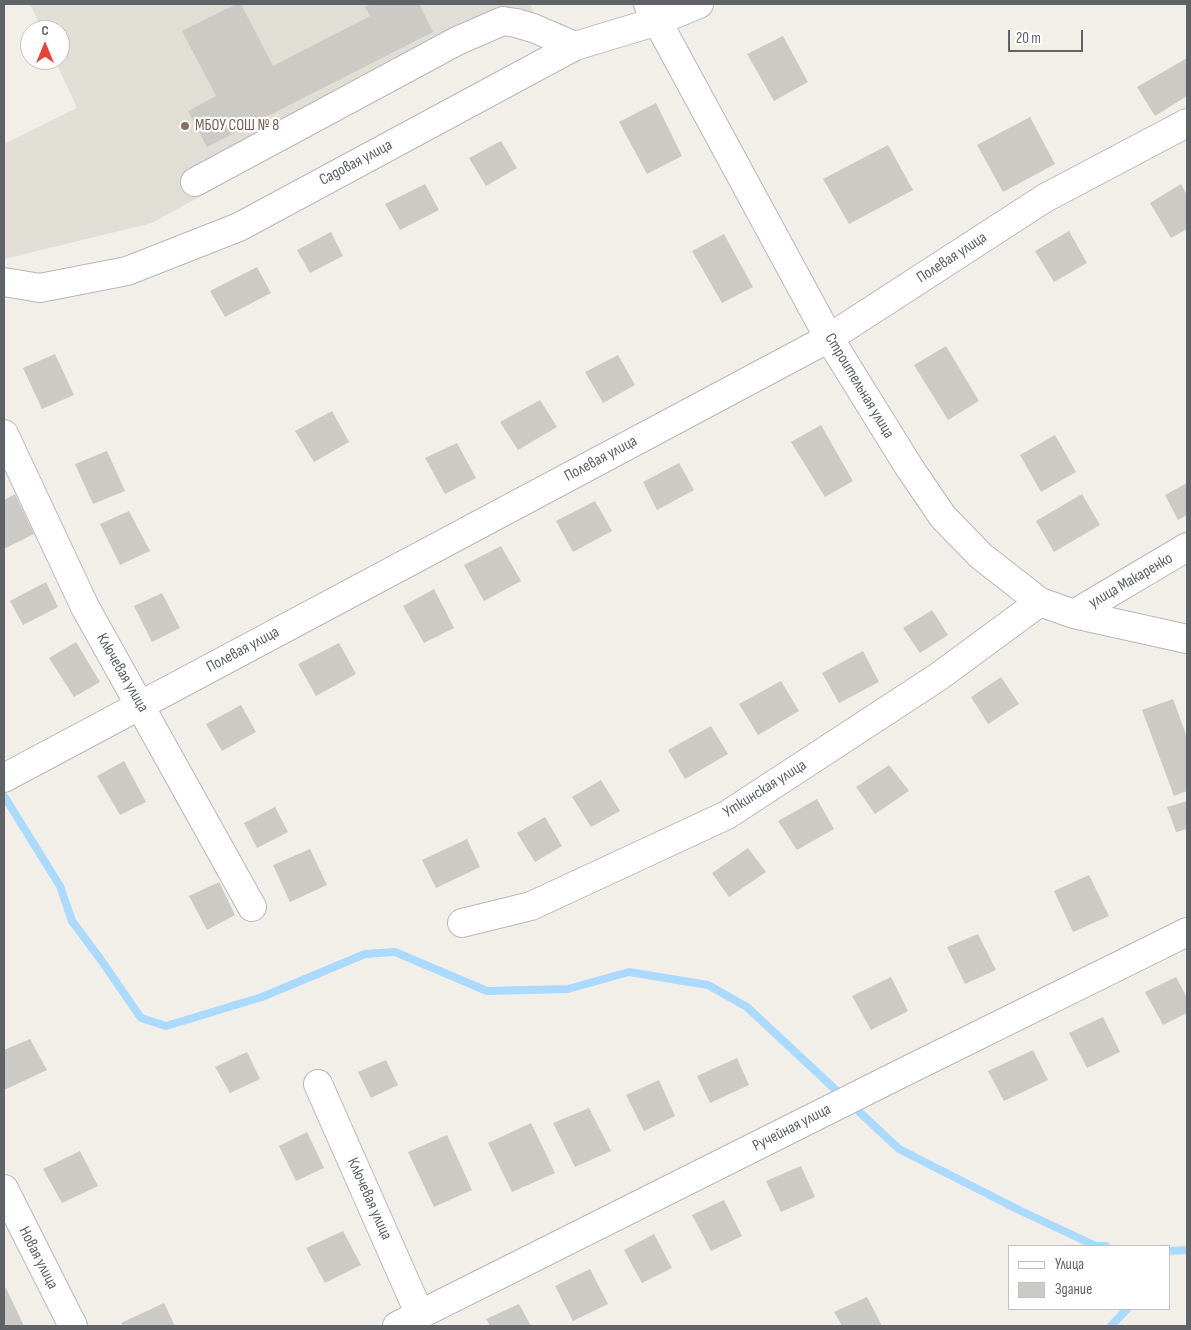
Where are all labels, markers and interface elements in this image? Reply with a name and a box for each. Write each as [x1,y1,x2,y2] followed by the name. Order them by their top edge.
[20,20,70,70] north arrow
[1011,20,1086,52] scale bar
[41,22,49,39] text: С
[1016,29,1041,48] text: 20 m
[195,116,279,136] place label: МБОУ СОШ № 8
[179,120,191,132] marker: МБОУ СОШ № 8
[316,136,396,190] street label: Садовая улица
[913,228,991,288] street label: Полевая улица
[820,330,898,442] street label: Строительная улица
[561,432,641,486] street label: Полевая улица
[1086,549,1176,613] street label: улица Макаренко
[203,623,283,677] street label: Полевая улица
[92,630,152,716] street label: Ключевая улица
[720,756,810,822] street label: Уткинская улица
[750,1100,834,1156] street label: Ручейная улица
[342,1155,396,1243] street label: Ключевая улица
[14,1224,62,1292] street label: Новая улица
[1008,1245,1171,1310] legend
[1055,1255,1084,1274] text: Улица
[1055,1280,1092,1299] text: Здание

